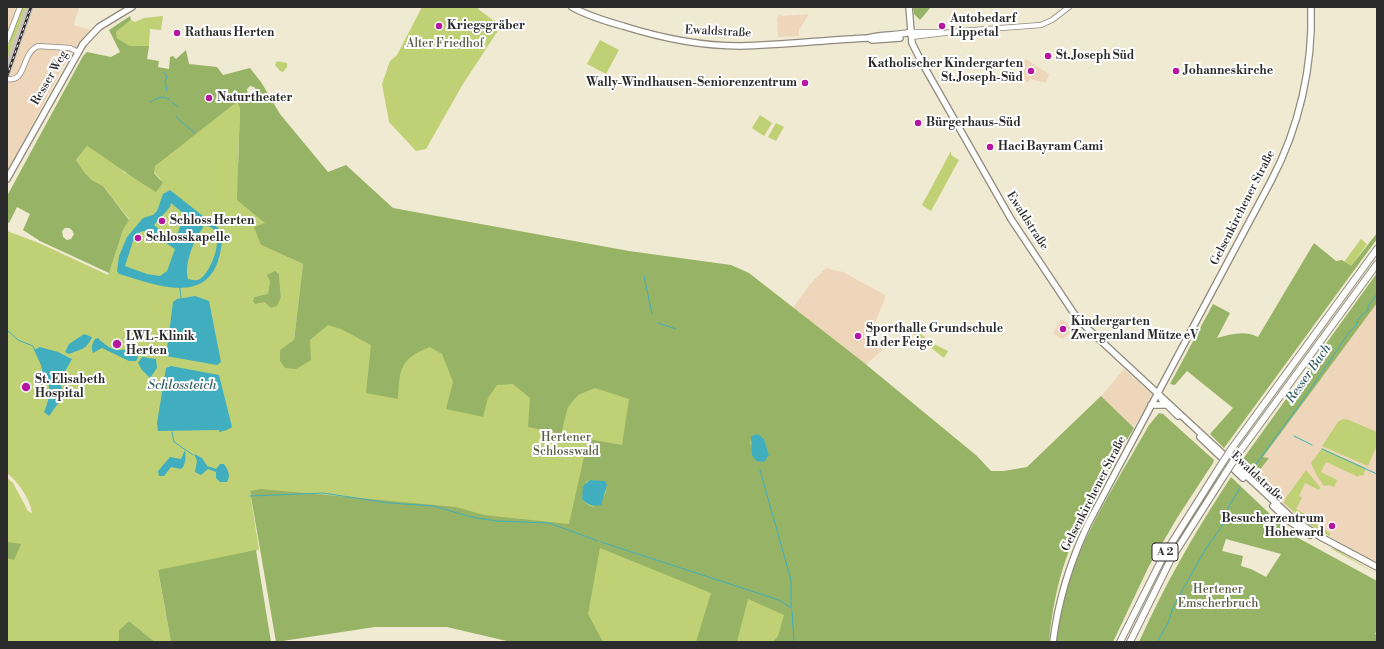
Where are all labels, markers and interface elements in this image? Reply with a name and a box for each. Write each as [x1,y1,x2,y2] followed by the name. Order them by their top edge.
[950,12,1016,40] place label: Autobedarf Lippetal
[447,19,525,33] place label: Kriegsgräber
[434,21,444,31] marker: Kriegsgräber
[937,21,947,31] marker: Autobedarf Lippetal
[684,23,752,41] street label: Ewaldstraße
[185,26,274,40] place label: Rathaus Herten
[172,28,182,38] marker: Rathaus Herten
[406,37,484,51] park label: Alter Friedhof
[29,48,71,108] street label: Resser Weg
[1056,49,1134,63] place label: St. Joseph Süd
[1043,51,1053,61] marker: St. Joseph Süd
[868,57,1023,85] place label: Katholischer Kindergarten St. Joseph-Süd
[1184,64,1273,78] place label: Johanneskirche
[1026,66,1036,76] marker: Katholischer Kindergarten St. Joseph-Süd
[1171,66,1181,76] marker: Johanneskirche
[586,76,797,90] place label: Wally-Windhausen-Seniorenzentrum
[800,78,810,88] marker: Wally-Windhausen-Seniorenzentrum
[217,91,292,105] place label: Naturtheater
[204,93,214,103] marker: Naturtheater
[926,116,1021,130] place label: Bürgerhaus-Süd
[913,118,923,128] marker: Bürgerhaus-Süd
[998,140,1103,154] place label: Haci Bayram Cami
[985,142,995,152] marker: Haci Bayram Cami
[1208,148,1278,268] street label: Gelsenkirchener Straße
[1003,189,1051,253] street label: Ewaldstraße
[170,214,254,228] place label: Schloss Herten
[157,216,167,226] marker: Schloss Herten
[146,231,230,245] place label: Schlosskapelle
[133,233,143,243] marker: Schlosskapelle
[1071,315,1198,343] place label: Kindergarten Zwergenland Mütze eV
[866,322,1003,350] place label: Sporthalle Grundschule In der Feige
[1058,324,1068,334] marker: Kindergarten Zwergenland Mütze eV
[126,330,195,358] place label: LWL-Klinik Herten
[853,331,863,341] marker: Sporthalle Grundschule In der Feige
[111,338,123,350] marker: LWL-Klinik Herten
[1283,342,1335,406] water label: Resser Bach
[35,373,105,401] place label: St. Elisabeth Hospital
[148,378,216,394] water label: Schlossteich
[20,381,32,393] marker: St. Elisabeth Hospital
[533,431,599,459] park label: Hertener Schlosswald
[1059,434,1129,554] street label: Gelsenkirchener Straße
[1228,449,1286,505] street label: Ewaldstraße
[1222,512,1324,540] place label: Besucherzentrum Hoheward
[1327,521,1337,531] marker: Besucherzentrum Hoheward
[1152,543,1178,561] road number: A 2
[1178,583,1258,611] park label: Hertener Emscherbruch

